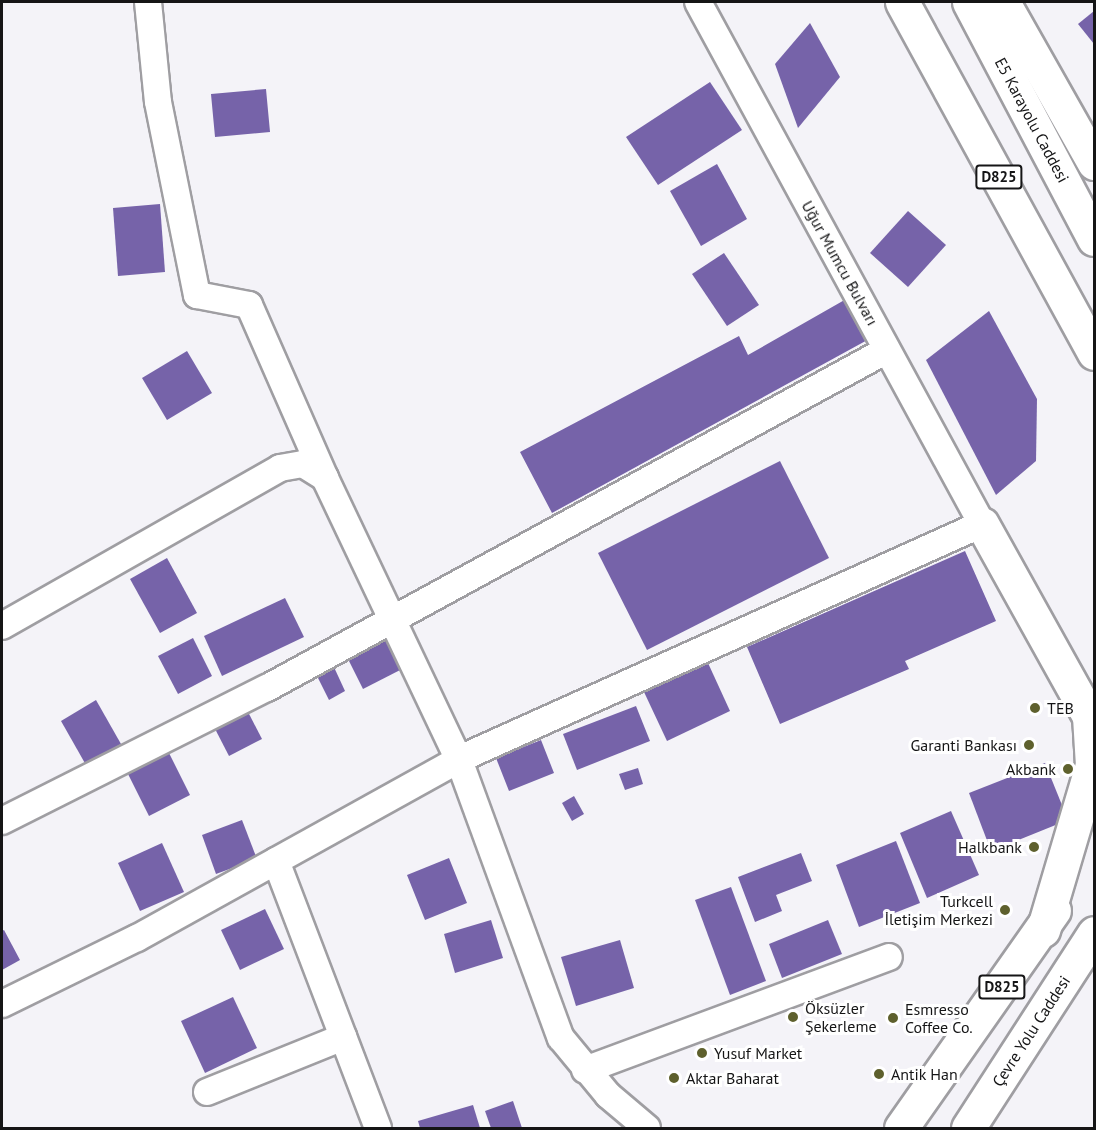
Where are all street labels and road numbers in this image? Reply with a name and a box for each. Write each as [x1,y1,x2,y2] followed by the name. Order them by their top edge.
[991,54,1073,186] street label: E5 Karayolu Caddesi
[975,165,1023,189] road number: D825
[798,197,882,329] street label: Uğur Mumcu Bulvarı
[988,972,1074,1090] street label: Çevre Yolu Caddesi
[978,975,1026,999] road number: D825

